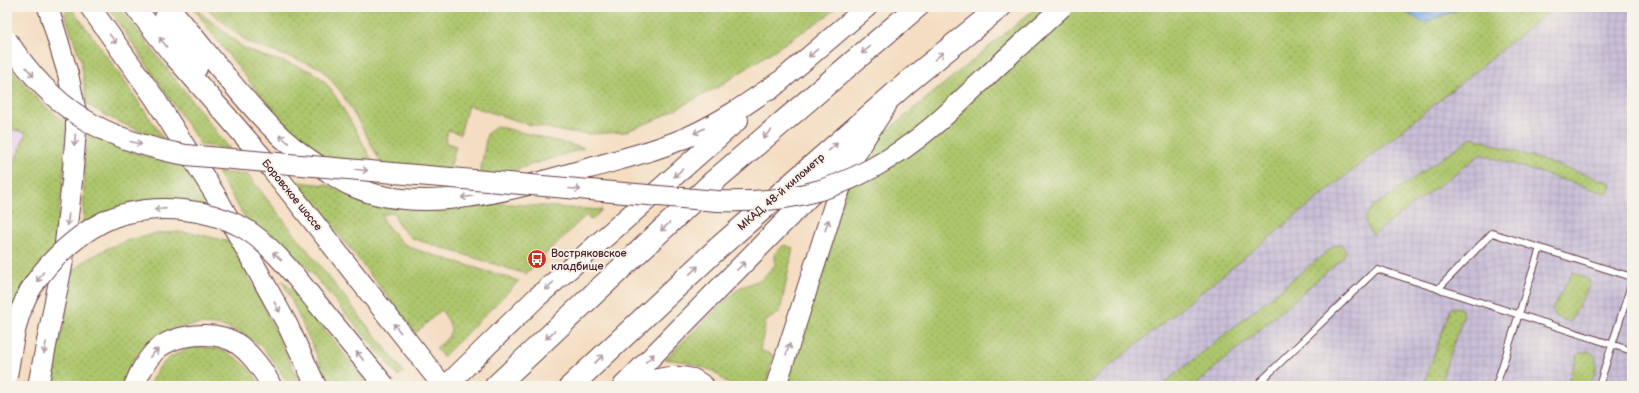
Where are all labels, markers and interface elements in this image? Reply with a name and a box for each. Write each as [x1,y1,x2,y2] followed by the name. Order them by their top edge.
[109,33,117,44] one-way arrow
[158,37,167,48] one-way arrow
[861,45,872,54] one-way arrow
[808,49,819,58] one-way arrow
[934,52,945,60] one-way arrow
[25,67,34,77] one-way arrow
[694,128,706,135] one-way arrow
[762,130,773,139] one-way arrow
[72,133,79,146] one-way arrow
[279,134,289,144] one-way arrow
[129,140,142,147] one-way arrow
[828,142,838,151] one-way arrow
[735,150,828,233] street label: МКАД, 48-й километр
[259,157,325,233] street label: Боровское шоссе
[355,166,368,174] one-way arrow
[673,168,683,177] one-way arrow
[568,185,581,192] one-way arrow
[461,193,474,201] one-way arrow
[154,205,167,212] one-way arrow
[64,213,71,226] one-way arrow
[824,219,832,231] one-way arrow
[660,222,670,231] one-way arrow
[551,247,627,273] place label: Востряковское кладбище
[526,248,548,270] bus stop icon: Востряковское кладбище
[272,251,282,261] one-way arrow
[736,261,746,271] one-way arrow
[689,265,699,275] one-way arrow
[36,271,44,282] one-way arrow
[544,282,554,291] one-way arrow
[274,300,282,312] one-way arrow
[393,323,401,334] one-way arrow
[545,330,555,340] one-way arrow
[41,341,49,354] one-way arrow
[785,343,792,356] one-way arrow
[149,348,159,358] one-way arrow
[356,350,364,361] one-way arrow
[645,353,655,363] one-way arrow
[594,354,604,364] one-way arrow

